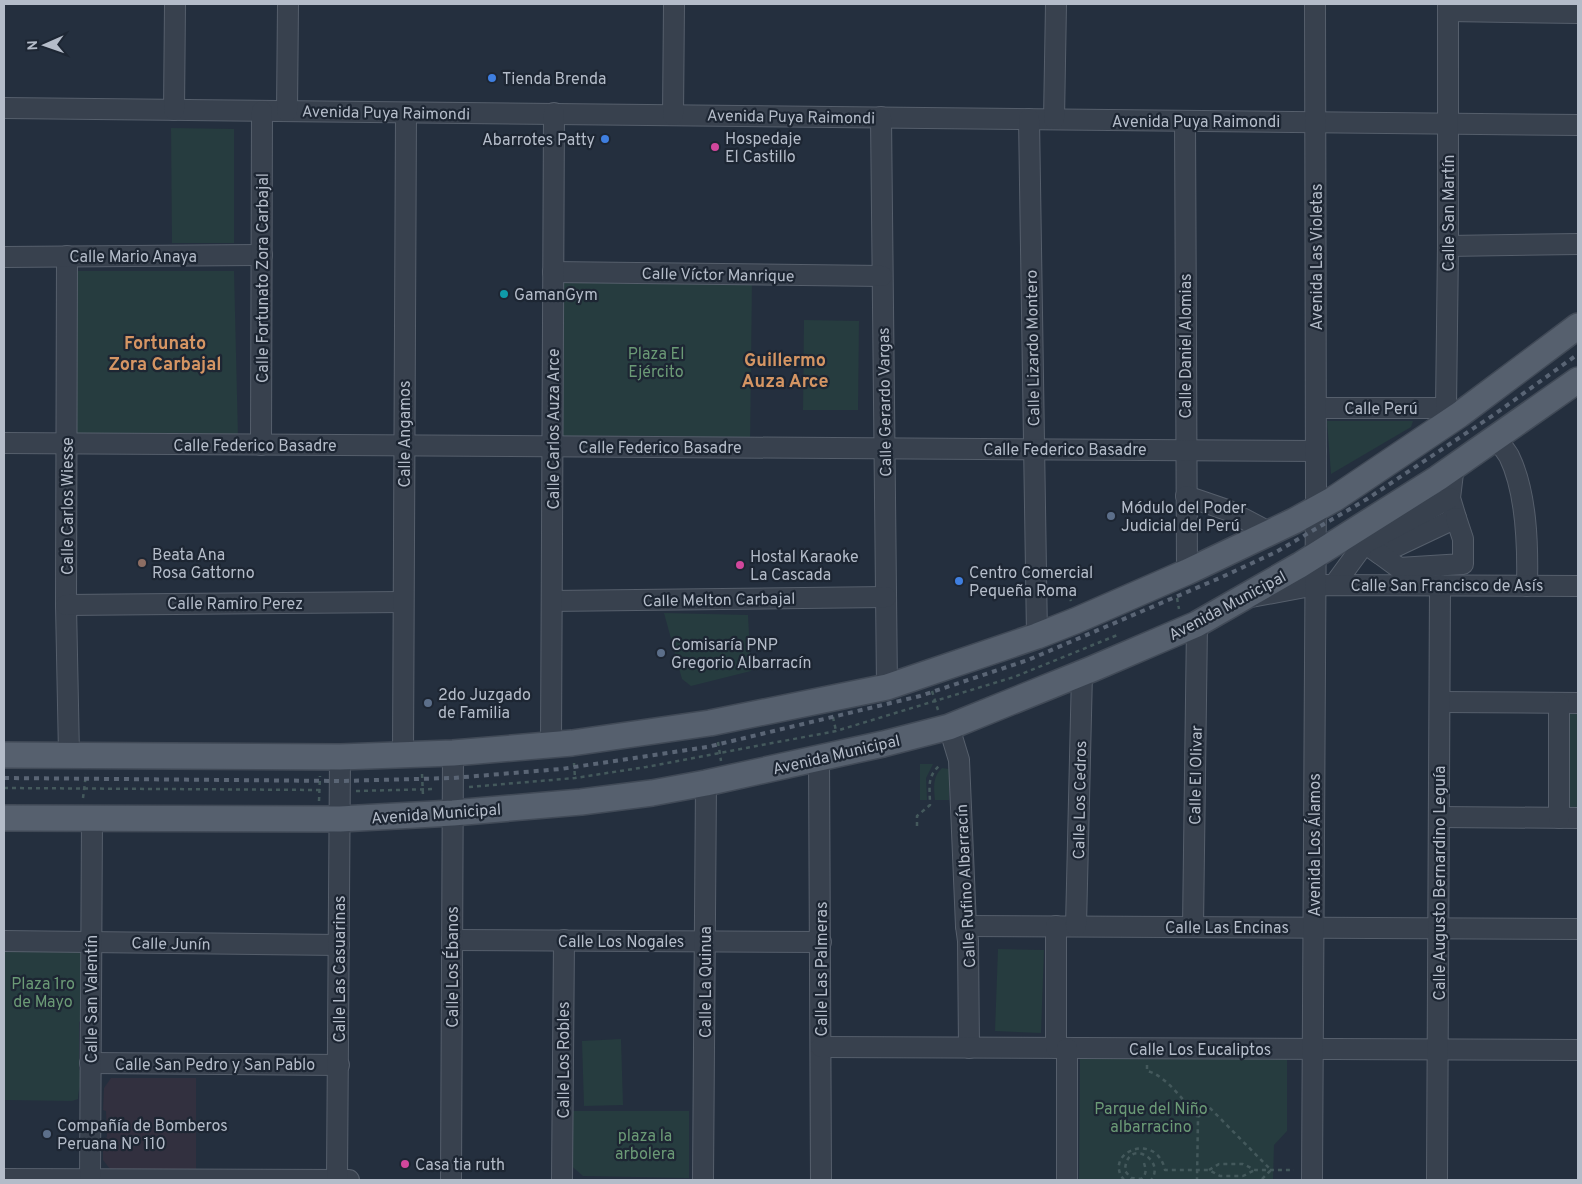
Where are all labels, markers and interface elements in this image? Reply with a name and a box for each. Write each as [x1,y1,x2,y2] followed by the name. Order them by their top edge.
[20,20,70,70] north arrow
[25,40,42,51] text: N
[502,70,606,90] place label: Tienda Brenda
[486,72,498,84] marker: Tienda Brenda
[302,103,470,125] street label: Avenida Puya Raimondi
[707,107,875,129] street label: Avenida Puya Raimondi
[1112,113,1280,133] street label: Avenida Puya Raimondi
[725,130,801,168] place label: Hospedaje El Castillo
[482,131,595,151] place label: Abarrotes Patty
[599,133,611,145] marker: Abarrotes Patty
[709,141,721,153] marker: Hospedaje El Castillo
[1440,154,1460,272] street label: Calle San Martín
[254,173,274,383] street label: Calle Fortunato Zora Carbajal
[1308,183,1328,331] street label: Avenida Las Violetas
[69,248,197,268] street label: Calle Mario Anaya
[641,265,795,287] street label: Calle Víctor Manrique
[1023,269,1045,426] street label: Calle Lizardo Montero
[1177,273,1197,419] street label: Calle Daniel Alomias
[514,286,598,306] place label: GamanGym
[498,288,510,300] marker: GamanGym
[875,327,897,477] street label: Calle Gerardo Vargas
[109,333,221,377] district label: Fortunato Zora Carbajal
[628,345,684,383] park label: Plaza El Ejército
[545,348,565,510] street label: Calle Carlos Auza Arce
[742,350,828,394] district label: Guillermo Auza Arce
[396,381,416,487] street label: Calle Angamos
[1344,400,1418,420] street label: Calle Perú
[59,437,79,575] street label: Calle Carlos Wiesse
[173,437,337,457] street label: Calle Federico Basadre
[578,439,742,459] street label: Calle Federico Basadre
[983,441,1147,461] street label: Calle Federico Basadre
[1121,499,1247,537] place label: Módulo del Poder Judicial del Perú
[1105,510,1117,522] marker: Módulo del Poder Judicial del Perú
[152,546,255,584] place label: Beata Ana Rosa Gattorno
[750,548,859,586] place label: Hostal Karaoke La Cascada
[136,557,148,569] marker: Beata Ana Rosa Gattorno
[734,559,746,571] marker: Hostal Karaoke La Cascada
[969,564,1093,602] place label: Centro Comercial Pequeña Roma
[1166,567,1290,646] street label: Avenida Municipal
[953,575,965,587] marker: Centro Comercial Pequeña Roma
[1351,577,1543,597] street label: Calle San Francisco de Asís
[643,590,796,612] street label: Calle Melton Carbajal
[167,595,303,615] street label: Calle Ramiro Perez
[671,636,811,674] place label: Comisaría PNP Gregorio Albarracín
[655,647,667,659] marker: Comisaría PNP Gregorio Albarracín
[438,686,531,724] place label: 2do Juzgado de Familia
[422,697,434,709] marker: 2do Juzgado de Familia
[1186,725,1208,825] street label: Calle El Olivar
[771,732,902,780] street label: Avenida Municipal
[1070,740,1092,860] street label: Calle Los Cedros
[1431,766,1451,1000] street label: Calle Augusto Bernardino Leguía
[1304,773,1326,917] street label: Avenida Los Álamos
[371,800,502,830] street label: Avenida Municipal
[953,803,981,968] street label: Calle Rufino Albarracín
[331,895,351,1043] street label: Calle Las Casuarinas
[813,902,833,1036] street label: Calle Las Palmeras
[442,906,464,1028] street label: Calle Los Ébanos
[1165,919,1289,939] street label: Calle Las Encinas
[697,926,717,1038] street label: Calle La Quinua
[558,933,684,953] street label: Calle Los Nogales
[131,934,211,956] street label: Calle Junín
[83,935,103,1063] street label: Calle San Valentín
[11,975,75,1013] park label: Plaza 1ro de Mayo
[555,1002,575,1118] street label: Calle Los Robles
[1129,1041,1271,1061] street label: Calle Los Eucaliptos
[115,1056,315,1076] street label: Calle San Pedro y San Pablo
[1094,1100,1208,1138] park label: Parque del Niño albarracino
[57,1117,228,1155] place label: Compañía de Bomberos Peruana Nº 110
[615,1127,675,1165] park label: plaza la arbolera
[41,1128,53,1140] marker: Compañía de Bomberos Peruana Nº 110
[415,1156,505,1176] place label: Casa tia ruth
[399,1158,411,1170] marker: Casa tia ruth

